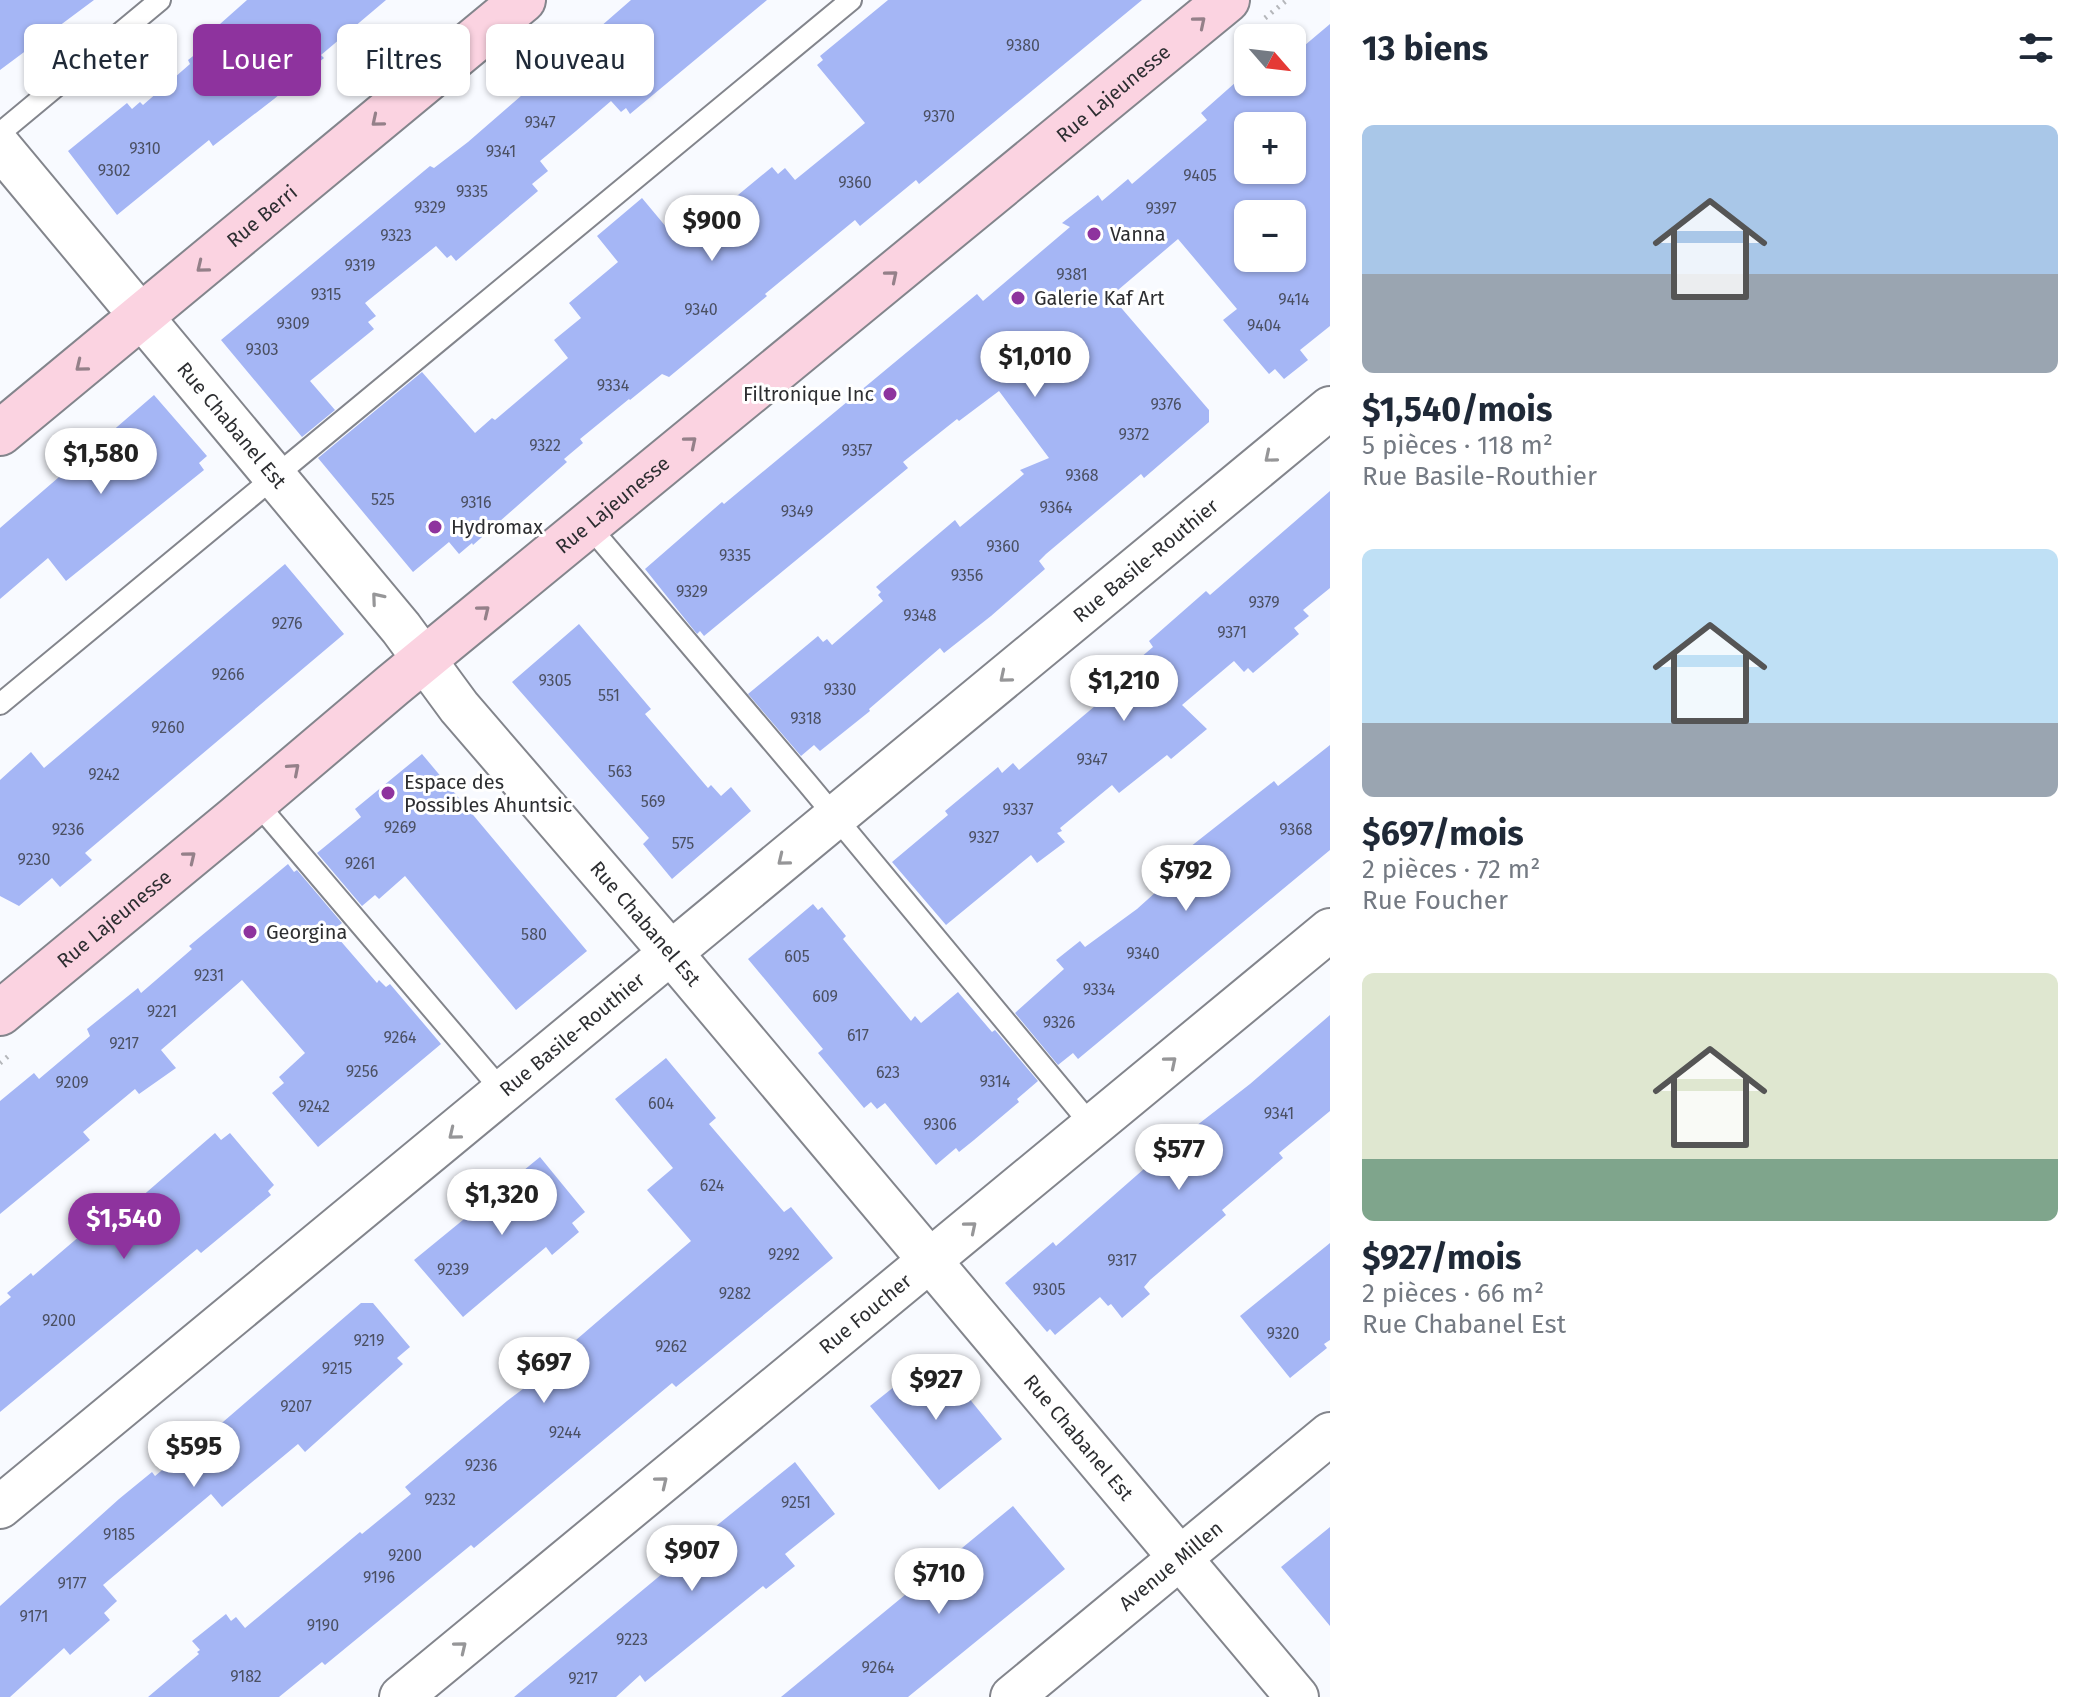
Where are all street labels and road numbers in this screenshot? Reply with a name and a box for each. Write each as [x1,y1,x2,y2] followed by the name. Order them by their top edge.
[1051,40,1175,147] street label: Rue Lajeunesse
[222,180,302,252] street label: Rue Berri
[172,357,292,494] street label: Rue Chabanel Est
[551,451,674,559] street label: Rue Lajeunesse
[1068,493,1223,627] street label: Rue Basile-Routhier
[585,856,706,992] street label: Rue Chabanel Est
[52,865,176,973] street label: Rue Lajeunesse
[495,967,650,1101] street label: Rue Basile-Routhier
[814,1269,916,1359] street label: Rue Foucher
[1019,1370,1139,1506] street label: Rue Chabanel Est
[1114,1516,1227,1615] street label: Avenue Millen

